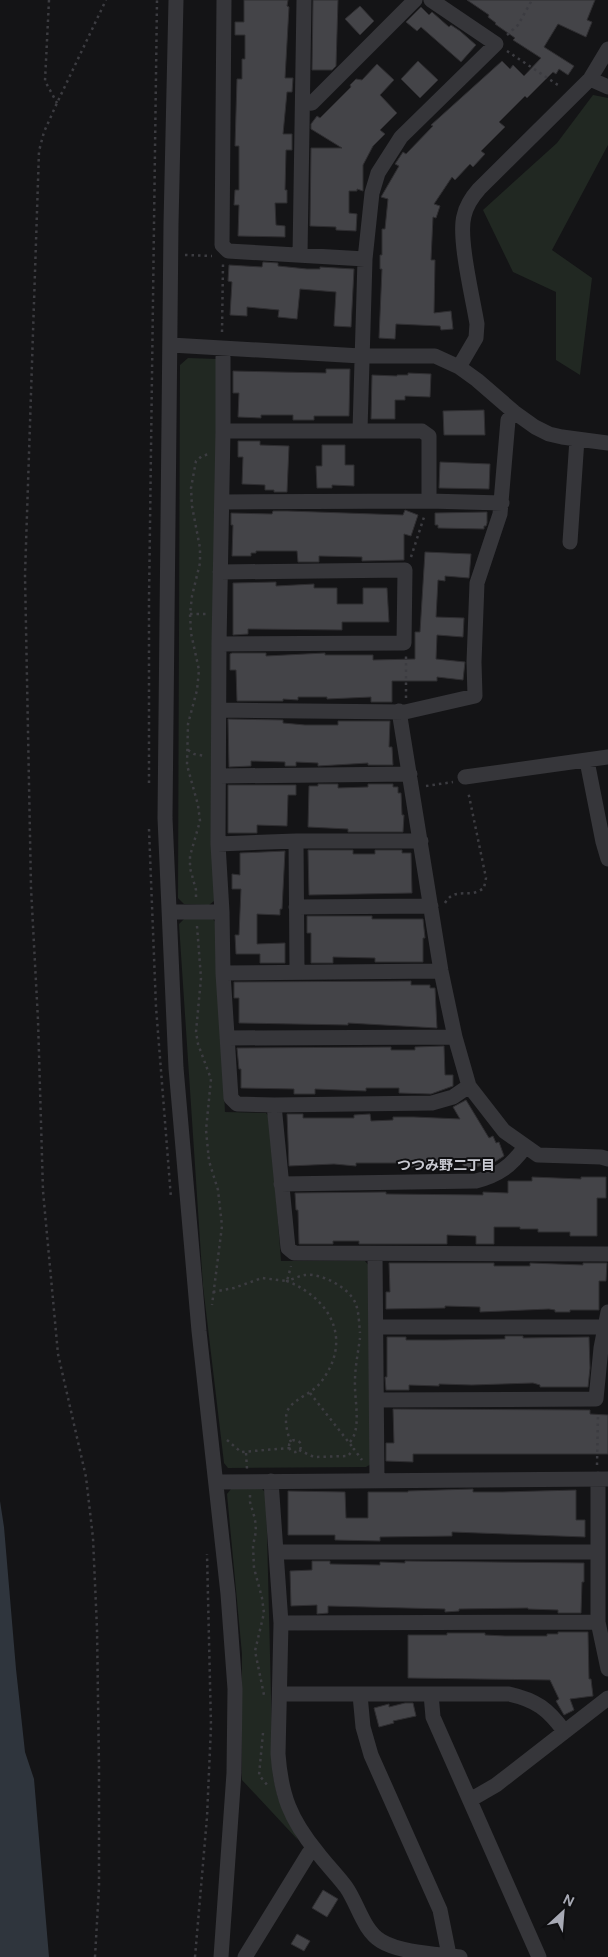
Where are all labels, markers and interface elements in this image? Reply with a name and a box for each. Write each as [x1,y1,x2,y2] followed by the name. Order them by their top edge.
[397,1156,495,1174] district label: つつみ野二丁目
[538,1887,588,1937] north arrow
[560,1890,577,1911] text: N

